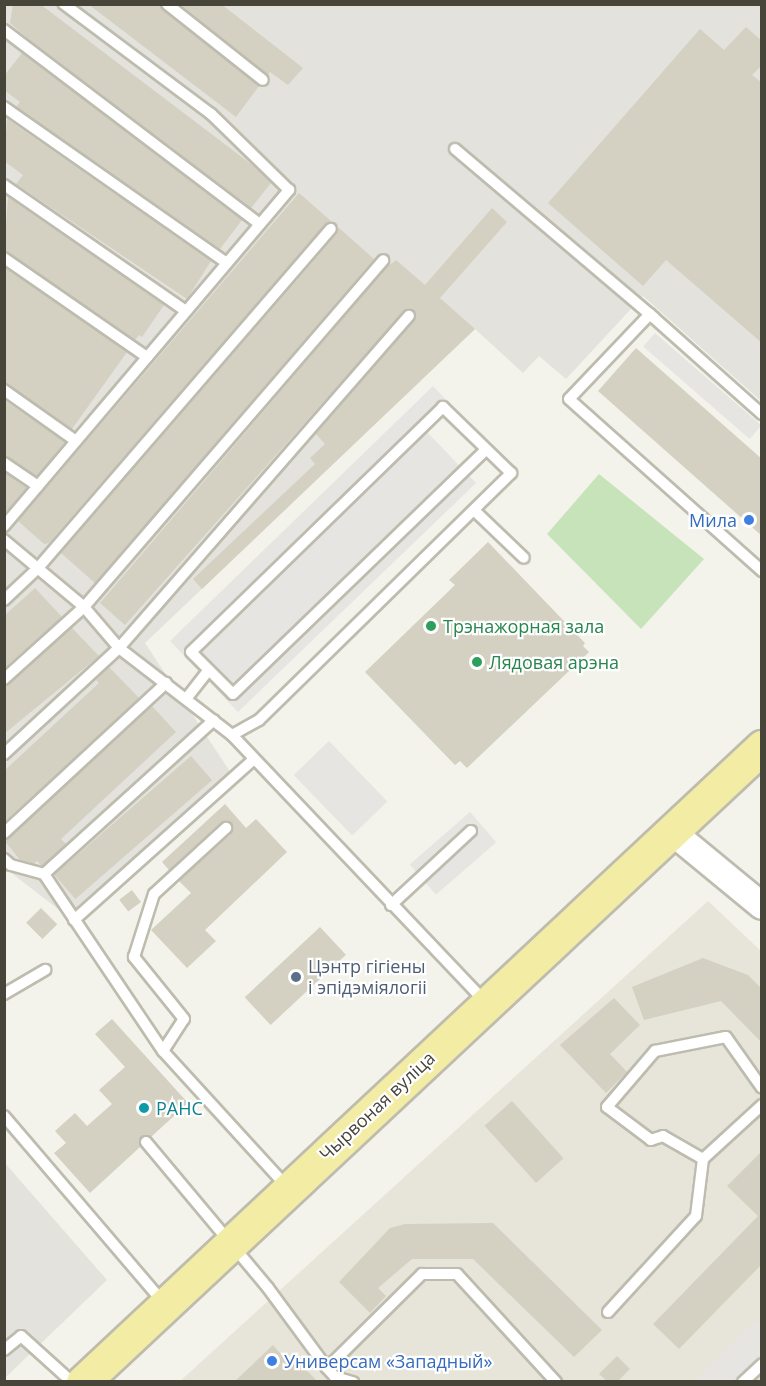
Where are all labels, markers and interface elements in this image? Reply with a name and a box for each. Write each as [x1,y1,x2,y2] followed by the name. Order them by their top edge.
[689,509,737,531] place label: Мила
[742,513,756,527] marker: Мила
[443,615,604,637] place label: Трэнажорная зала
[424,619,438,633] marker: Трэнажорная зала
[489,651,619,673] place label: Лядовая арэна
[470,655,484,669] marker: Лядовая арэна
[308,956,427,998] place label: Цэнтр гігіены і эпідэміялогіі
[289,970,303,984] marker: Цэнтр гігіены і эпідэміялогіі
[315,1047,439,1165] street label: Чырвоная вуліца
[156,1097,203,1119] place label: РАНС
[137,1101,151,1115] marker: РАНС
[284,1350,492,1372] place label: Универсам «Западный»
[265,1354,279,1368] marker: Универсам «Западный»

